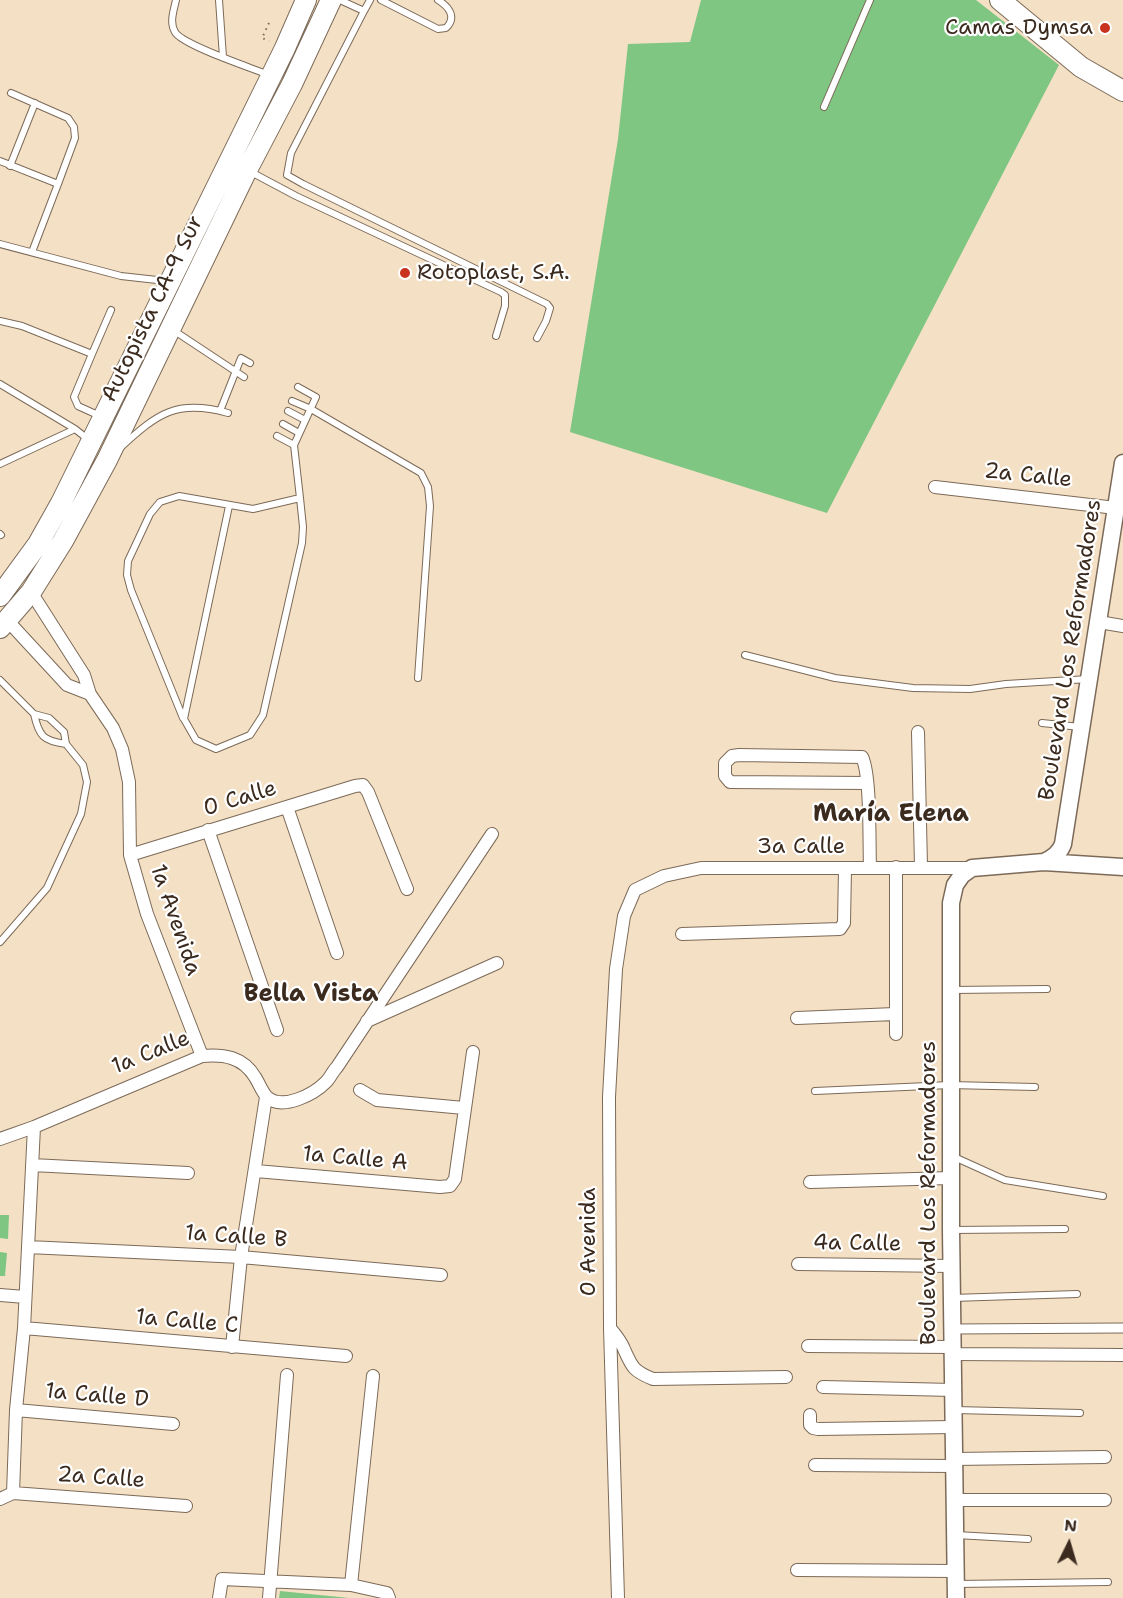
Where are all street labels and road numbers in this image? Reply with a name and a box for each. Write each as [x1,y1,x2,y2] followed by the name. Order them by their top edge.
[96,212,210,406] street label: Autopista CA-9 Sur
[983,458,1073,494] street label: 2a Calle
[1034,498,1108,802] street label: Boulevard Los Reformadores
[200,775,280,823] street label: 0 Calle
[757,834,845,860] street label: 3a Calle
[144,861,206,979] street label: 1a Avenida
[108,1025,194,1081] street label: 1a Calle
[916,1041,942,1345] street label: Boulevard Los Reformadores
[301,1141,409,1177] street label: 1a Calle A
[576,1187,602,1297] street label: 0 Avenida
[184,1220,288,1254] street label: 1a Calle B
[813,1230,901,1258] street label: 4a Calle
[135,1304,239,1340] street label: 1a Calle C
[44,1378,150,1414] street label: 1a Calle D
[56,1462,146,1494] street label: 2a Calle

